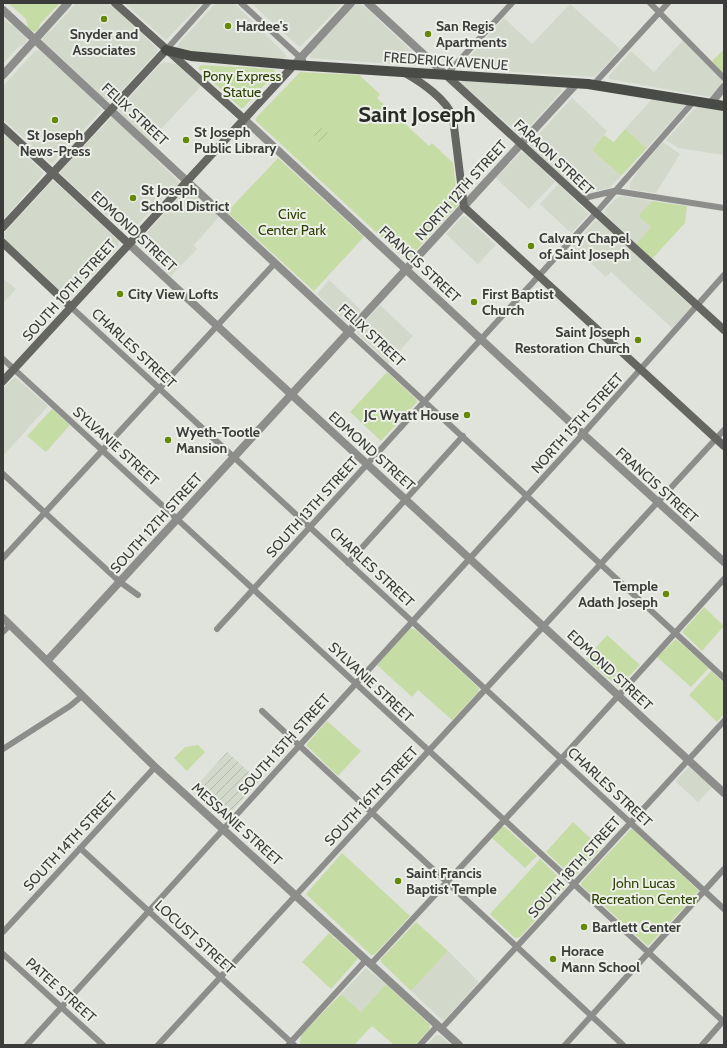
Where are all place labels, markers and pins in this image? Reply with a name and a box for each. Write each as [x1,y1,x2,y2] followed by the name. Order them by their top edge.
[99,14,109,24] marker: Snyder and Associates
[236,17,288,35] place label: Hardee's
[436,17,507,51] place label: San Regis Apartments
[223,21,233,31] marker: Hardee's
[70,25,138,59] place label: Snyder and Associates
[423,29,433,39] marker: San Regis Apartments
[50,115,60,125] marker: St Joseph News-Press
[194,123,277,157] place label: St Joseph Public Library
[20,126,90,160] place label: St Joseph News-Press
[181,135,191,145] marker: St Joseph Public Library
[141,181,229,215] place label: St Joseph School District
[128,193,138,203] marker: St Joseph School District
[539,229,630,263] place label: Calvary Chapel of Saint Joseph
[526,241,536,251] marker: Calvary Chapel of Saint Joseph
[128,285,219,303] place label: City View Lofts
[482,285,554,319] place label: First Baptist Church
[115,289,125,299] marker: City View Lofts
[469,297,479,307] marker: First Baptist Church
[515,323,630,357] place label: Saint Joseph Restoration Church
[633,335,643,345] marker: Saint Joseph Restoration Church
[363,406,459,424] place label: JC Wyatt House
[462,410,472,420] marker: JC Wyatt House
[176,423,260,457] place label: Wyeth-Tootle Mansion
[163,435,173,445] marker: Wyeth-Tootle Mansion
[578,577,658,611] place label: Temple Adath Joseph
[661,589,671,599] marker: Temple Adath Joseph
[406,864,497,898] place label: Saint Francis Baptist Temple
[393,876,403,886] marker: Saint Francis Baptist Temple
[592,918,681,936] place label: Bartlett Center
[579,922,589,932] marker: Bartlett Center
[561,942,640,976] place label: Horace Mann School
[548,954,558,964] marker: Horace Mann School

